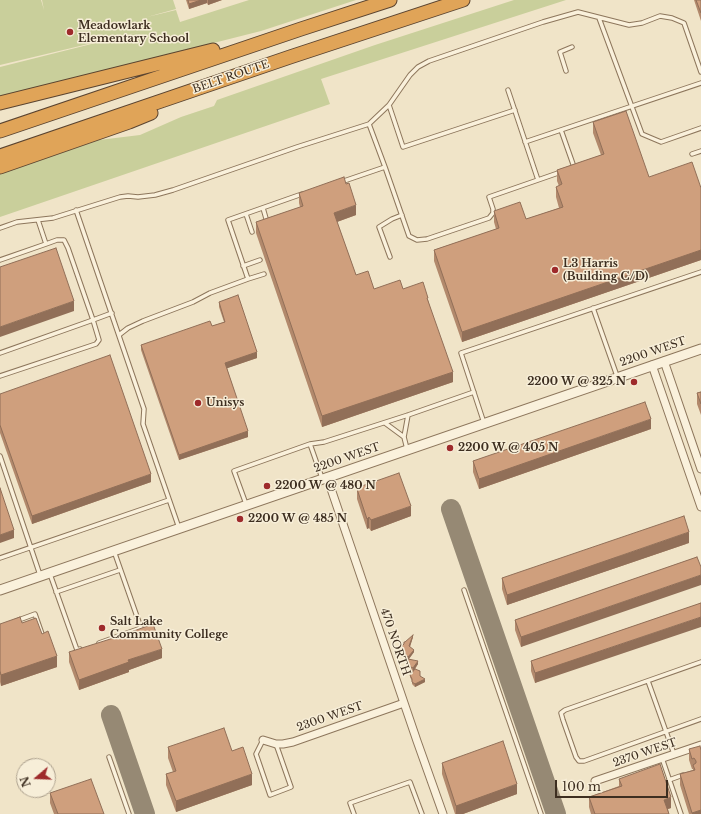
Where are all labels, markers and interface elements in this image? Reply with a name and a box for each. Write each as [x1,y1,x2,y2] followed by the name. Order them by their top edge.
[78,19,189,45] place label: Meadowlark Elementary School
[65,27,75,37] marker: Meadowlark Elementary School
[191,58,271,96] street label: BELT ROUTE
[563,257,648,283] place label: L3 Harris (Building C/D)
[550,265,560,275] marker: L3 Harris (Building C/D)
[618,334,688,370] street label: 2200 WEST
[527,375,626,389] place label: 2200 W @ 325 N
[629,377,639,387] marker: 2200 W @ 325 N
[206,396,244,410] place label: Unisys
[193,398,203,408] marker: Unisys
[312,440,382,476] street label: 2200 WEST
[458,441,558,455] place label: 2200 W @ 405 N
[445,443,455,453] marker: 2200 W @ 405 N
[275,479,376,493] place label: 2200 W @ 480 N
[262,481,272,491] marker: 2200 W @ 480 N
[248,512,347,526] place label: 2200 W @ 485 N
[235,514,245,524] marker: 2200 W @ 485 N
[377,607,413,677] street label: 470 NORTH
[110,615,228,641] place label: Salt Lake Community College
[97,623,107,633] marker: Salt Lake Community College
[295,699,365,735] street label: 2300 WEST
[611,736,679,770] street label: 2370 WEST
[16,758,56,798] north arrow
[557,772,670,798] scale bar
[17,774,34,789] text: N
[562,779,601,794] text: 100 m

